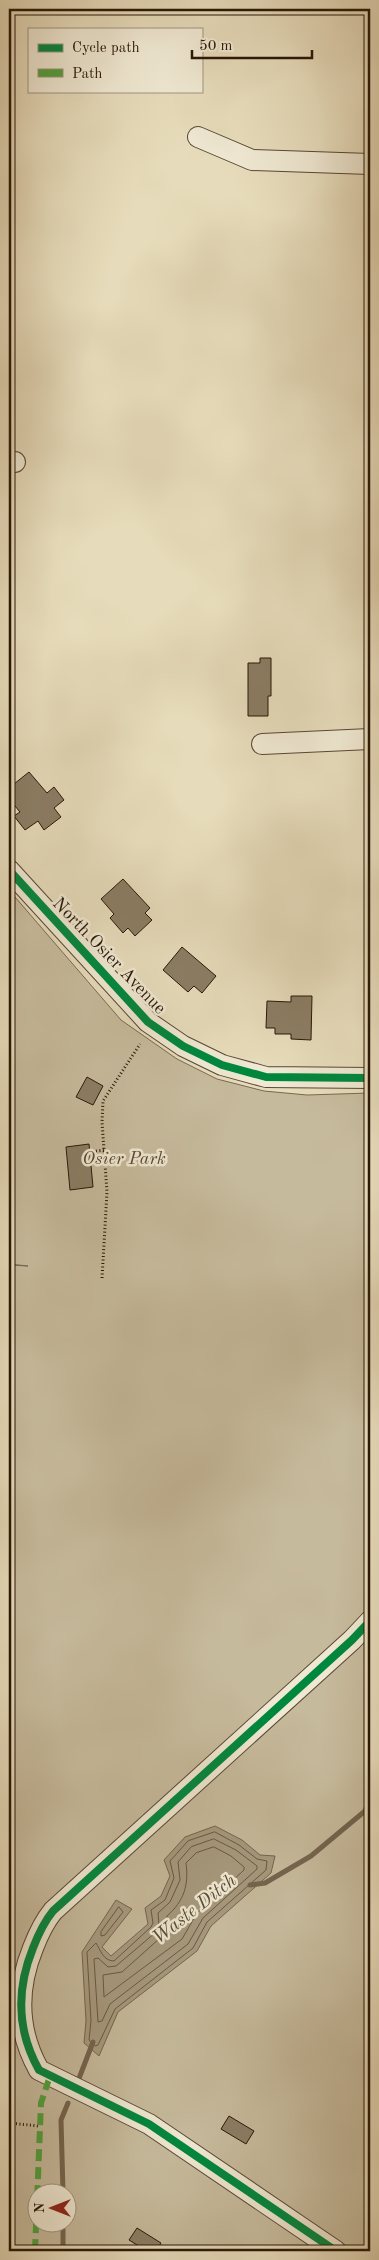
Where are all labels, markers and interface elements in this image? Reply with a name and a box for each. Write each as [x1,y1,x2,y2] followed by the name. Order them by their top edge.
[28,28,202,92] legend
[192,28,312,60] scale bar
[199,39,233,54] text: 50 m
[72,41,140,56] text: Cycle path
[72,67,102,82] text: Path
[49,894,169,1018] street label: North Osier Avenue
[82,1150,166,1168] park label: Osier Park
[149,1871,241,1949] water label: Waste Ditch
[28,2182,78,2232] north arrow
[33,2202,47,2213] text: N

